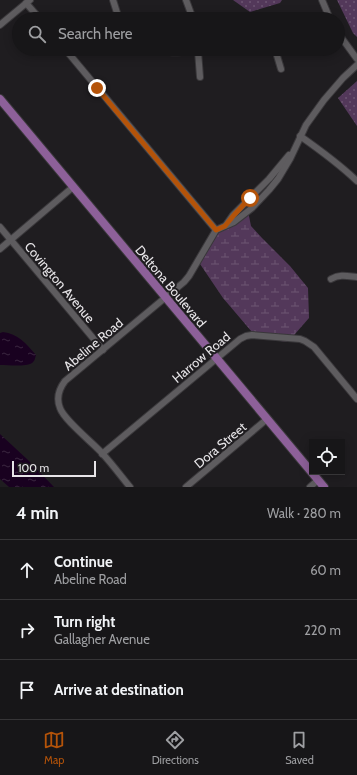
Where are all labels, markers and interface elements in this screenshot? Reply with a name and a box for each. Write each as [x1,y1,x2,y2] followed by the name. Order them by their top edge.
[12,12,345,56] search box
[26,23,48,45] icon: search
[58,25,133,43] text: Search here
[88,79,106,97] route end
[241,189,259,207] route start
[22,238,99,326] street label: Covington Avenue
[132,242,210,330] street label: Deltona Boulevard
[60,314,126,374] street label: Abeline Road
[169,328,233,386] street label: Harrow Road
[191,418,250,471] street label: Dora Street
[309,439,345,475] map controls
[309,439,345,475] button: locate
[12,459,96,478] scale bar
[18,461,49,475] text: 100 m
[16,503,59,523] text: 4 min
[267,505,341,521] text: Walk · 280 m
[54,553,113,571] text: Continue
[16,559,38,581] icon: ahead
[310,562,341,578] text: 60 m
[54,571,127,587] text: Abeline Road
[54,613,115,631] text: Turn right
[16,619,38,641] icon: right
[304,622,341,638] text: 220 m
[54,631,150,647] text: Gallagher Avenue
[16,679,38,701] icon: arrive
[54,681,184,699] text: Arrive at destination
[43,729,65,767] tab: Map
[152,729,199,767] tab: Directions
[285,729,314,767] tab: Saved

